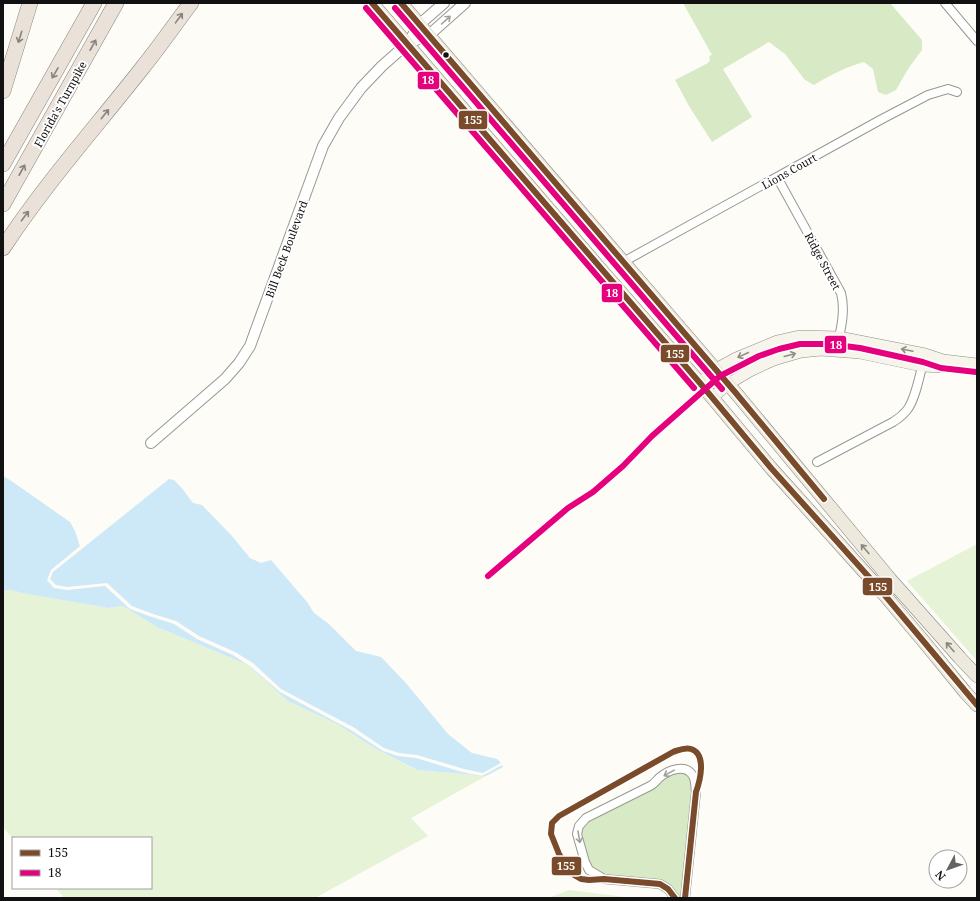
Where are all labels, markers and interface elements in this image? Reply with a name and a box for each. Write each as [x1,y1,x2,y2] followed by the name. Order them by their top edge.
[175,13,184,24] one-way arrow
[441,15,451,24] one-way arrow
[15,31,23,43] one-way arrow
[89,39,97,51] one-way arrow
[441,50,451,60] unlabelled marker
[30,58,90,150] street label: Florida's Turnpike
[50,67,58,79] one-way arrow
[417,71,440,90] line badge: 18
[422,72,434,87] text: 18
[101,108,110,119] one-way arrow
[458,110,488,130] line badge: 155
[464,112,482,127] text: 155
[759,150,819,192] street label: Lions Court
[19,164,27,176] one-way arrow
[261,198,311,300] street label: Bill Beck Boulevard
[20,210,29,221] one-way arrow
[802,230,844,292] street label: Ridge Street
[601,283,623,303] line badge: 18
[606,285,618,300] text: 18
[824,335,847,354] line badge: 18
[830,337,842,352] text: 18
[660,344,690,363] line badge: 155
[666,346,684,361] text: 155
[901,346,914,354] one-way arrow
[783,351,796,358] one-way arrow
[737,352,749,359] one-way arrow
[861,544,870,554] one-way arrow
[862,577,893,596] line badge: 155
[869,579,887,594] text: 155
[946,642,955,653] one-way arrow
[663,769,675,777] one-way arrow
[575,830,583,843] one-way arrow
[12,837,152,889] legend
[48,844,68,861] text: 155
[928,849,968,889] north arrow
[551,856,582,876] line badge: 155
[557,858,575,873] text: 155
[48,864,62,881] text: 18
[931,867,949,884] text: N

